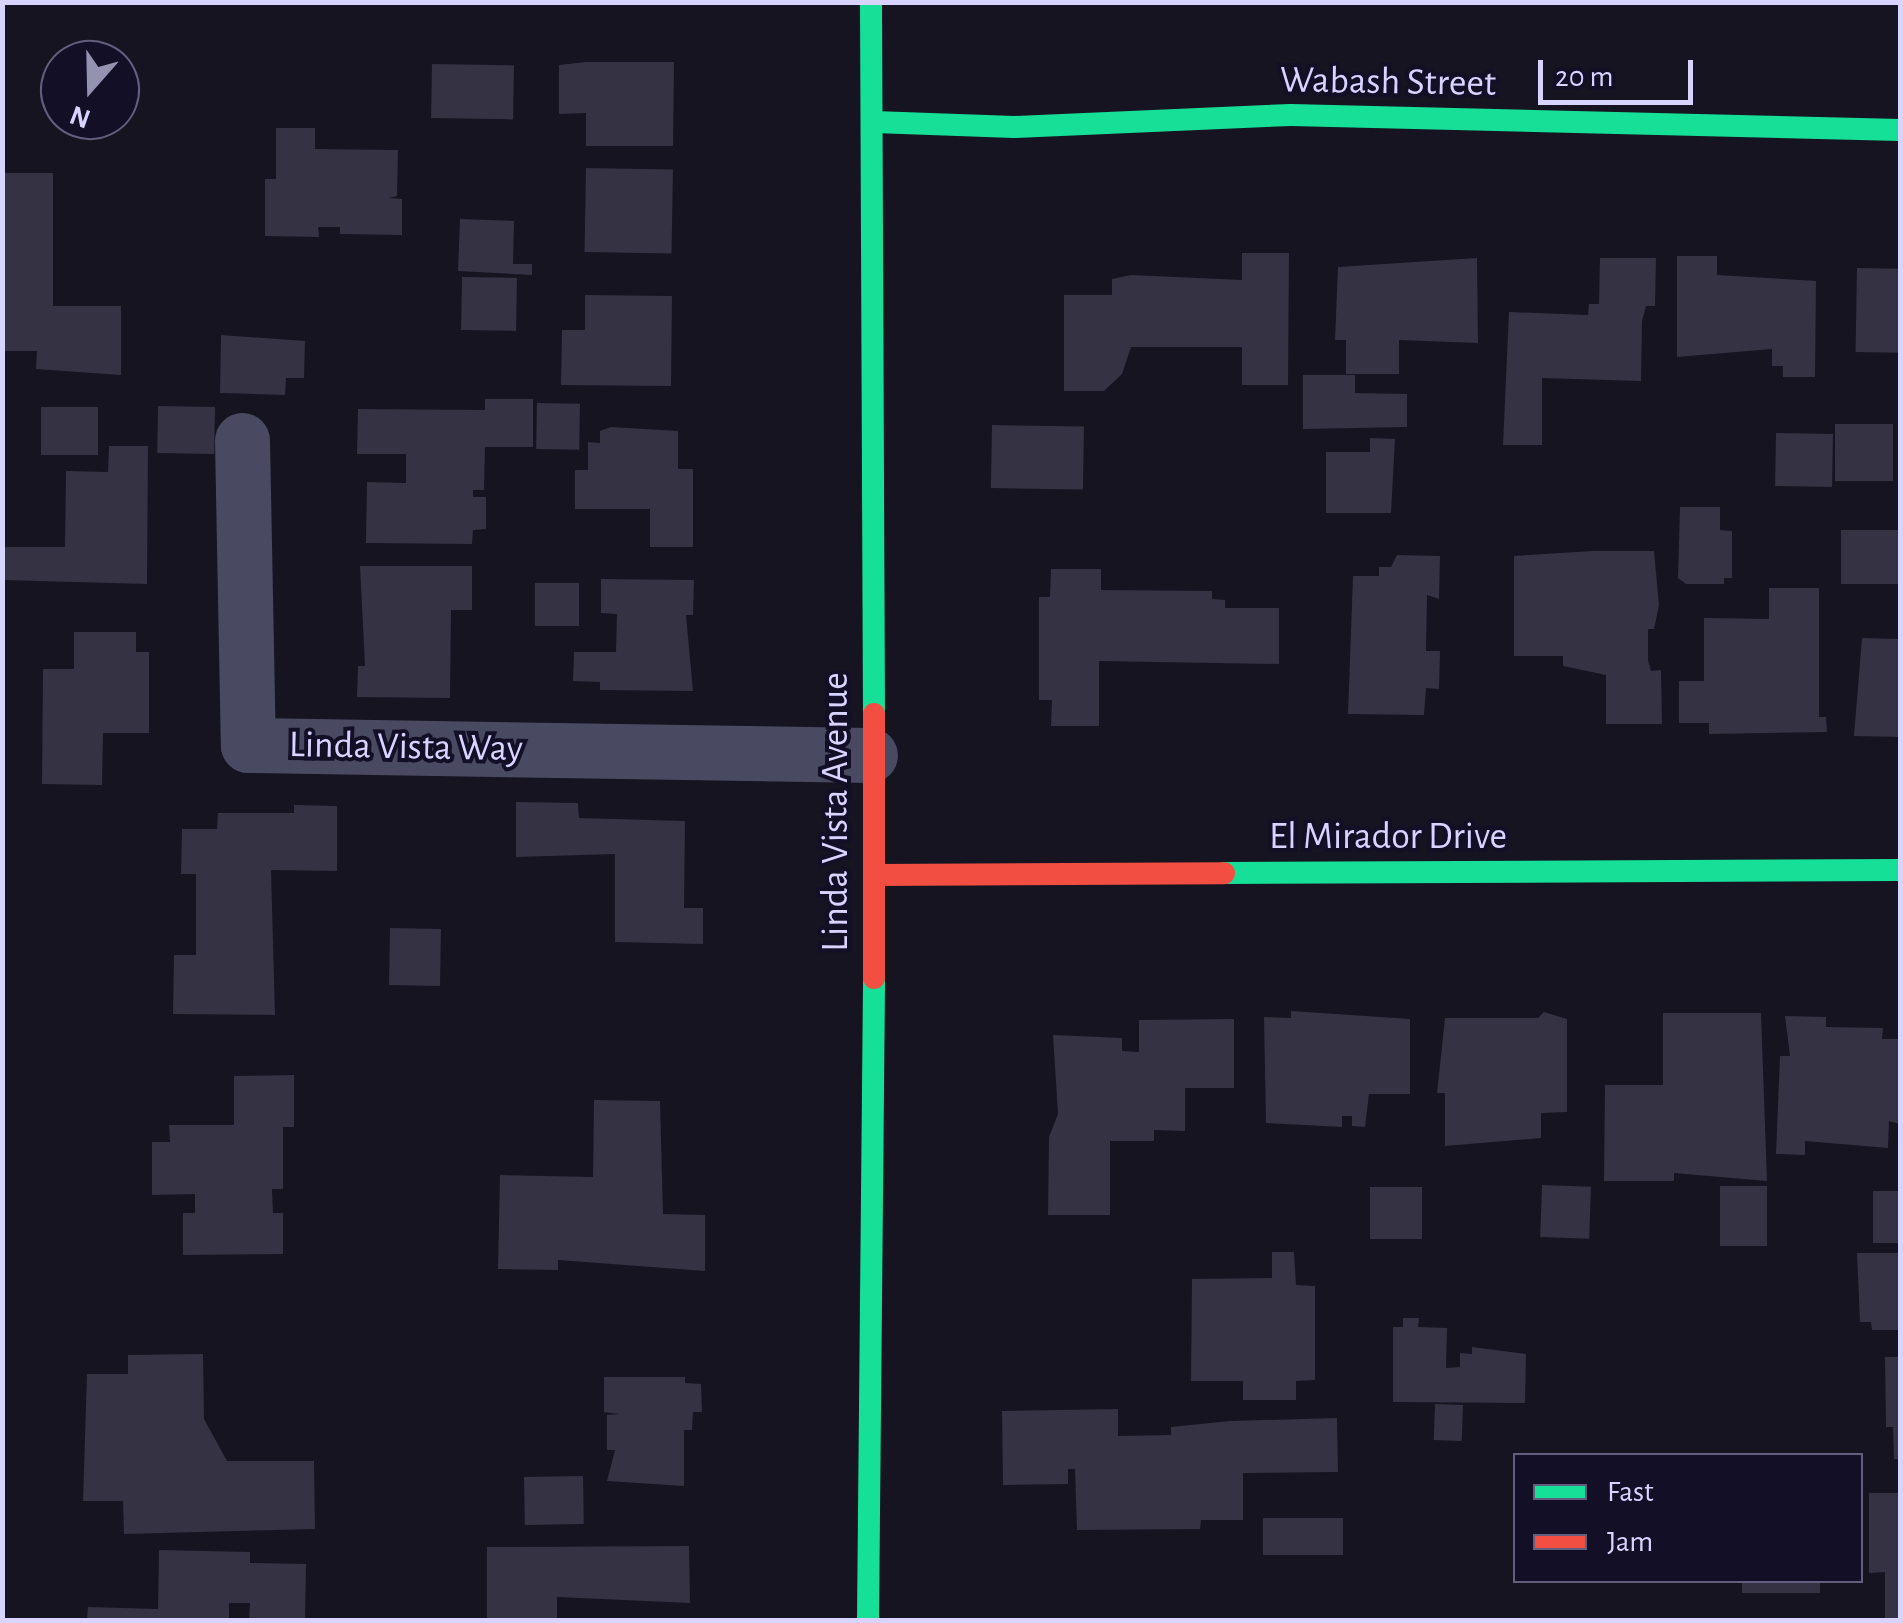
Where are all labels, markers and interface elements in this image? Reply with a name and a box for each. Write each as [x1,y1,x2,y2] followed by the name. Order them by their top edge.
[40,40,140,140] north arrow
[1543,40,1698,102] scale bar
[1280,58,1496,108] street label: Wabash Street
[1555,62,1613,92] text: 20 m
[66,100,94,133] text: N
[814,672,860,952] street label: Linda Vista Avenue
[289,723,523,773] street label: Linda Vista Way
[1269,815,1507,861] street label: El Mirador Drive
[1513,1453,1863,1583] legend
[1607,1477,1654,1507] text: Fast
[1607,1527,1653,1557] text: Jam

